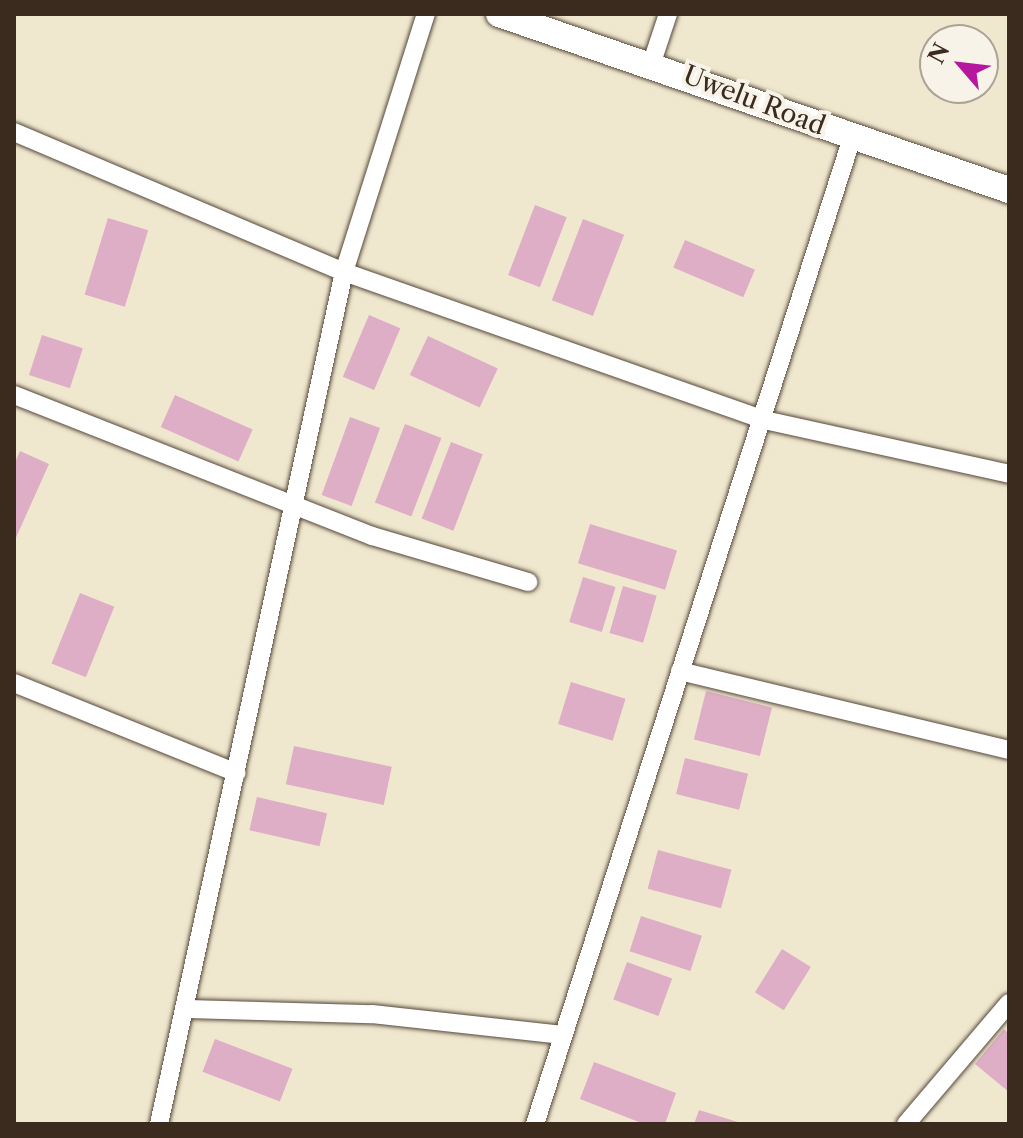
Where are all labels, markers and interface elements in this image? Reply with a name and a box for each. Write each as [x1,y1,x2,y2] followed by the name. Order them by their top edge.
[919,24,999,104] north arrow
[923,39,956,68] text: N
[678,60,830,142] street label: Uwelu Road

